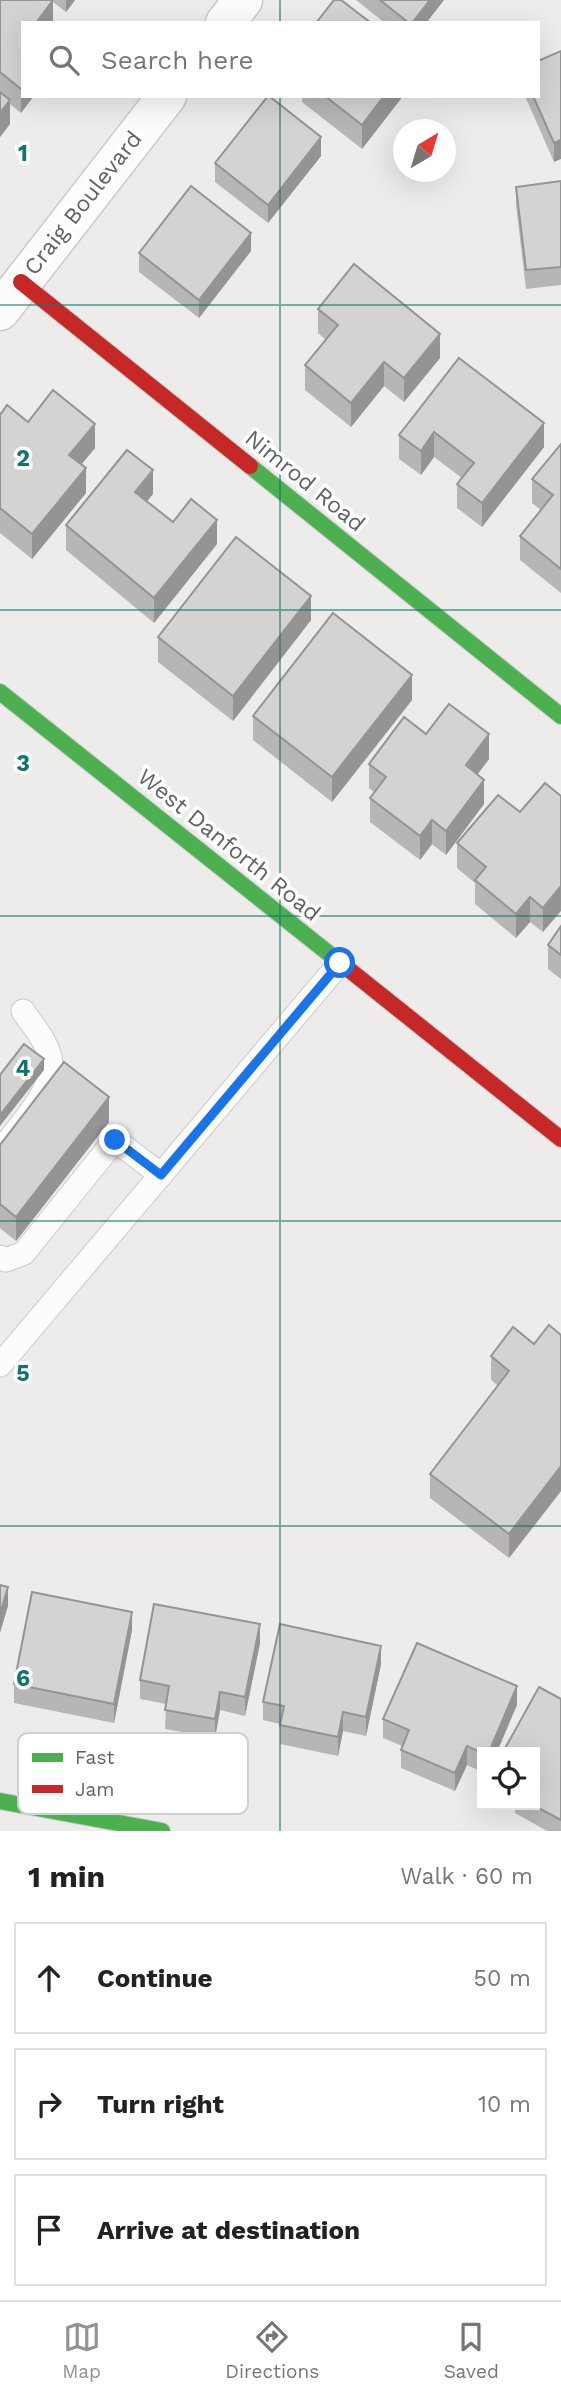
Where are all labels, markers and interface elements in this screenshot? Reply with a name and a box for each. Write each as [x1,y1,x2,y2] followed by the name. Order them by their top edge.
[21,21,540,98] search box
[45,41,83,79] icon: search
[101,45,253,75] text: Search here
[393,119,456,182] north arrow
[18,126,148,280] street label: Craig Boulevard
[18,140,28,167] text: 1
[240,425,370,537] street label: Nimrod Road
[16,445,30,472] text: 2
[16,750,30,777] text: 3
[132,763,326,927] street label: West Danforth Road
[324,947,355,978] route start
[16,1055,31,1082] text: 4
[99,1124,130,1155] route end
[16,1360,30,1387] text: 5
[16,1665,30,1692] text: 6
[18,1733,248,1814] legend
[75,1746,114,1769] text: Fast
[477,1747,540,1810] map controls
[477,1747,540,1810] button: locate
[75,1778,114,1801] text: Jam
[28,1859,105,1894] text: 1 min
[400,1863,533,1890] text: Walk · 60 m
[30,1959,68,1997] icon: ahead
[97,1963,213,1993] text: Continue
[474,1965,531,1992] text: 50 m
[30,2085,68,2123] icon: right
[97,2089,224,2119] text: Turn right
[478,2091,531,2118] text: 10 m
[30,2211,68,2249] icon: arrive
[97,2215,360,2245] text: Arrive at destination
[62,2318,101,2383] tab: Map
[225,2318,319,2383] tab: Directions
[444,2318,499,2383] tab: Saved

